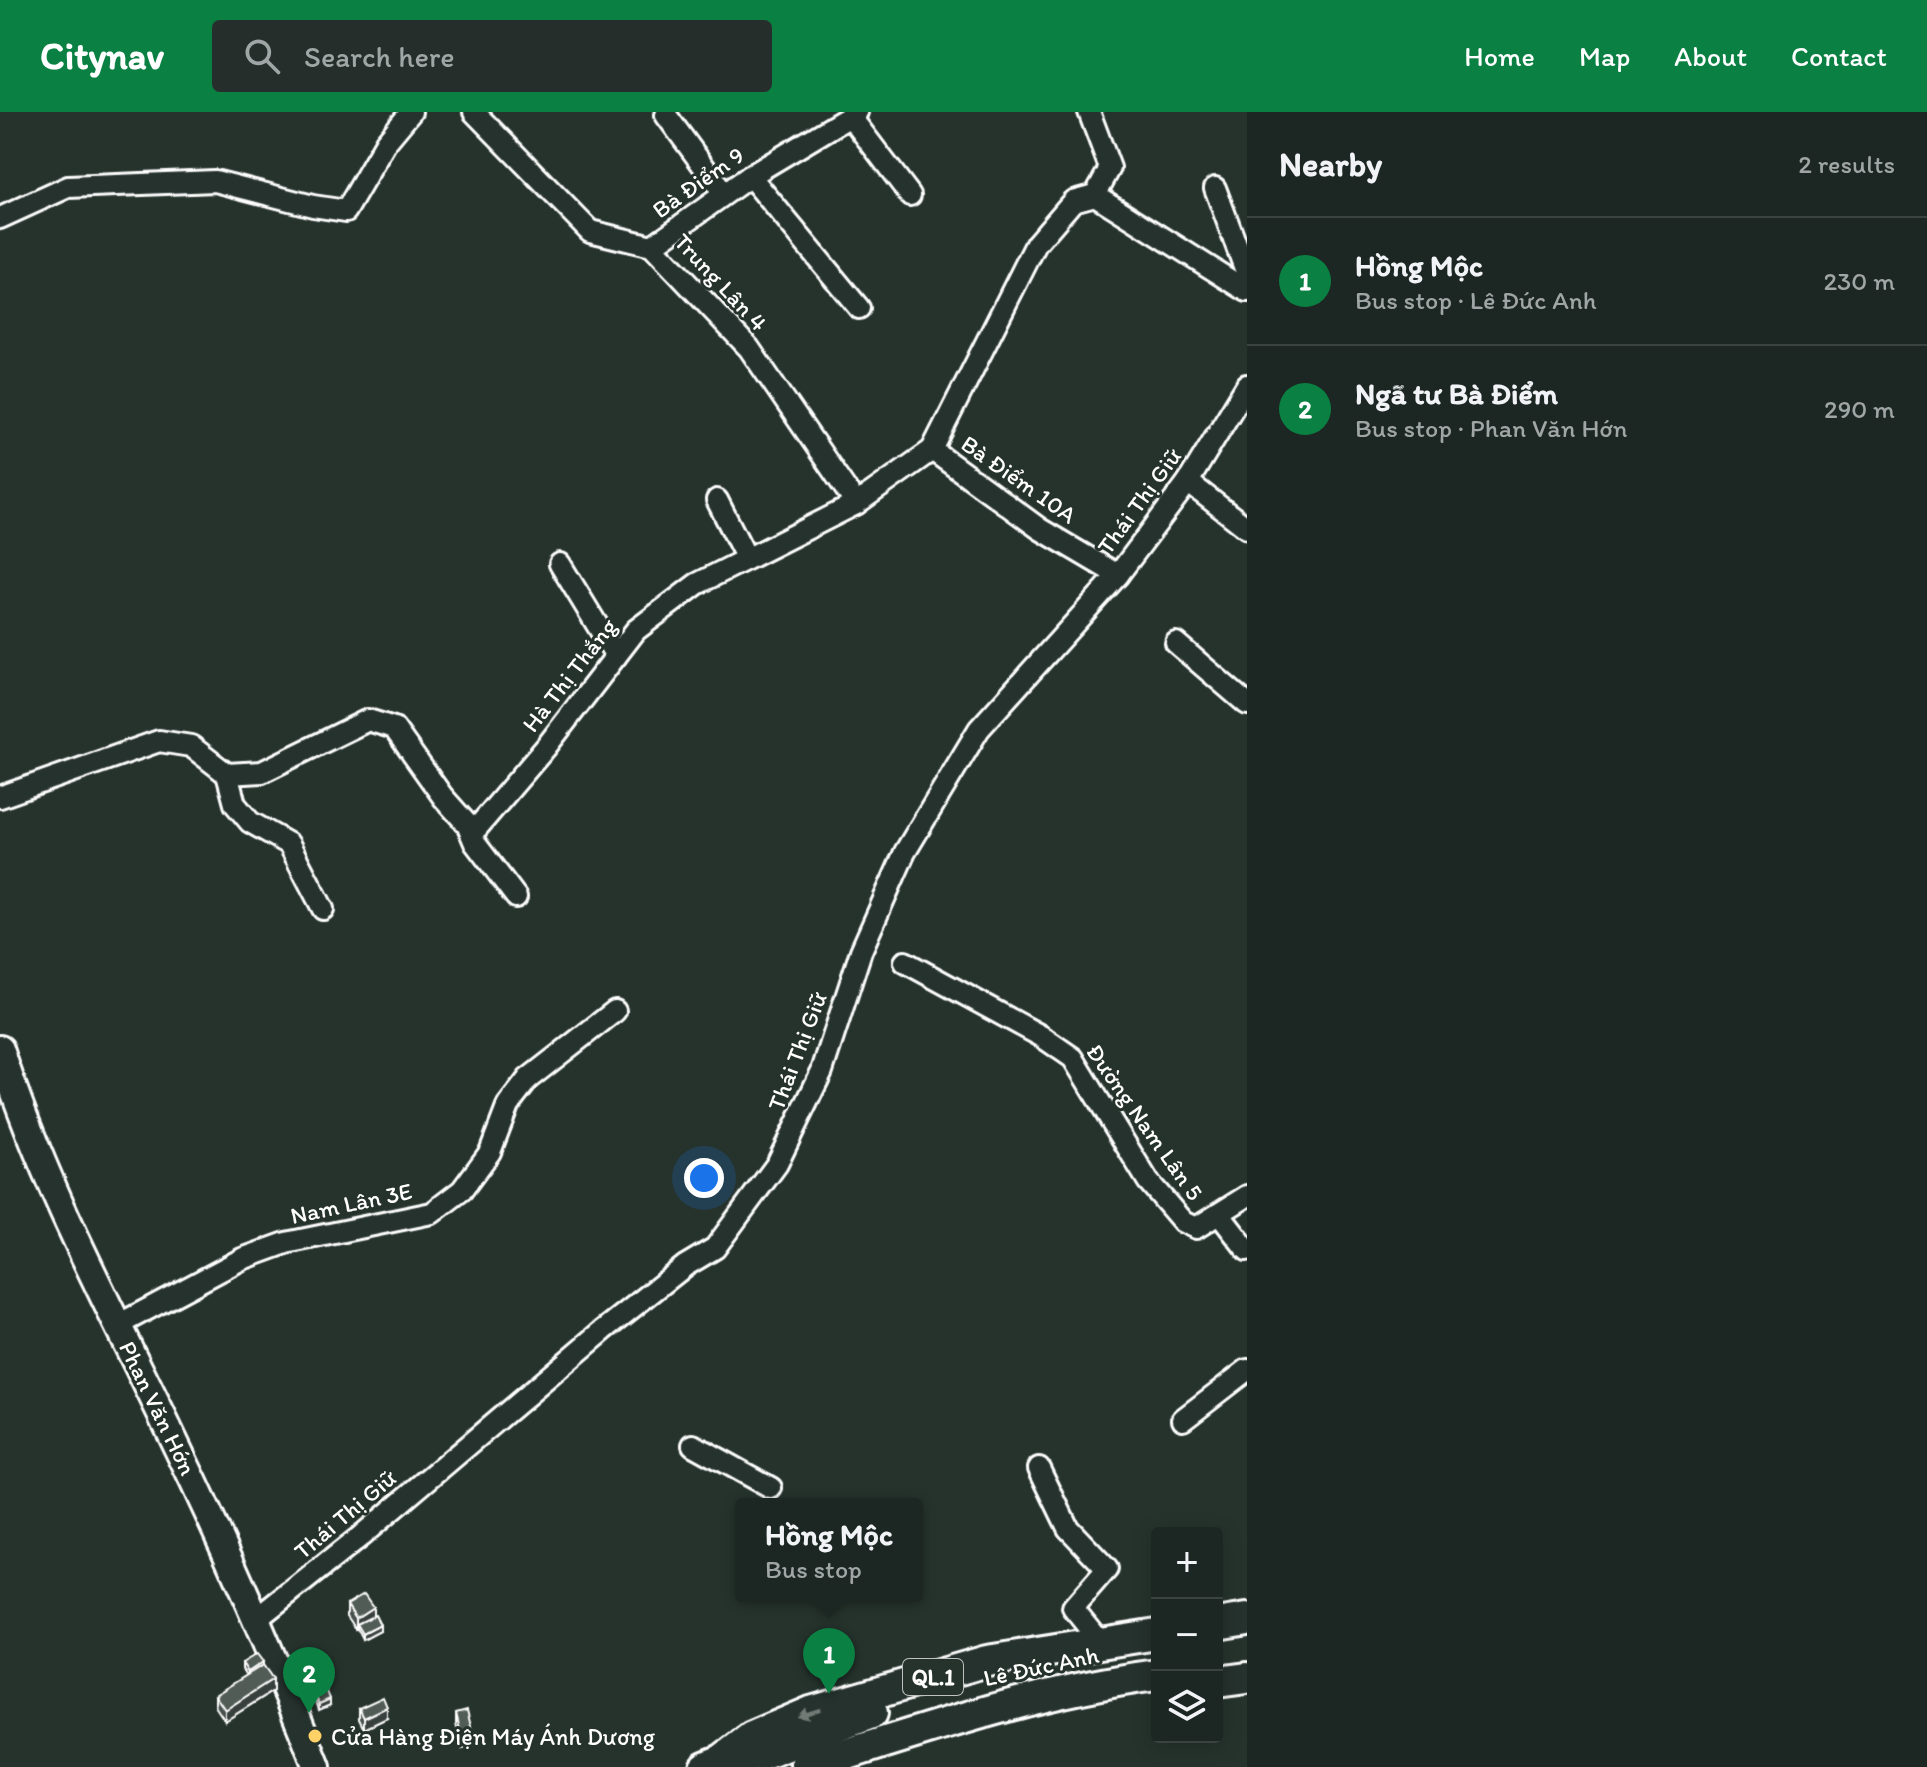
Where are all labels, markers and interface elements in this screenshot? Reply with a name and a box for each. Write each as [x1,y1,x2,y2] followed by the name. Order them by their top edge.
[212,20,772,92] search box
[40,33,164,79] text: Citynav
[240,34,284,78] icon: search
[304,38,455,75] text: Search here
[1464,39,1535,73] text: Home
[1579,39,1630,73] text: Map
[1674,39,1747,73] text: About
[1791,39,1887,73] text: Contact
[646,140,750,224] street label: Bà Điểm 9
[1279,144,1382,185] text: Nearby
[1798,148,1895,180] text: 2 results
[668,227,774,337] street label: Trung Lân 4
[1355,247,1483,284] text: Hồng Mộc
[1299,265,1311,297] text: 1
[1823,265,1895,297] text: 230 m
[1355,284,1597,316] text: Bus stop · Lê Đức Anh
[1355,375,1558,412] text: Ngã tư Bà Điểm
[1298,393,1312,425] text: 2
[1824,393,1895,425] text: 290 m
[1355,412,1627,444] text: Bus stop · Phan Văn Hớn
[956,429,1082,529] street label: Bà Điểm 10A
[1091,441,1188,560] street label: Thái Thị Giữ
[516,612,623,738] street label: Hà Thị Thắng
[761,987,833,1114] street label: Thái Thị Giữ
[1080,1038,1210,1206] street label: Đường Nam Lân 5
[684,1158,724,1198] your location
[288,1176,414,1230] street label: Nam Lân 3E
[113,1336,203,1480] street label: Phan Văn Hớn
[288,1462,403,1565] street label: Thái Thị Giữ
[735,1498,923,1602] popup
[765,1516,893,1553] text: Hồng Mộc
[1151,1527,1223,1743] map controls
[1151,1527,1223,1599] button: +
[765,1553,862,1585] text: Bus stop
[1151,1599,1223,1671] button: −
[803,1628,855,1694] pin: 1
[981,1640,1101,1692] street label: Lê Đức Anh
[283,1647,335,1713] pin: 2
[903,1659,963,1695] road number: QL.1
[1151,1671,1223,1743] button: layers
[796,1708,820,1720] one-way arrow
[331,1722,656,1751] place label: Cửa Hàng Điện Máy Ánh Dương
[306,1727,324,1745] marker: Cửa Hàng Điện Máy Ánh Dương

